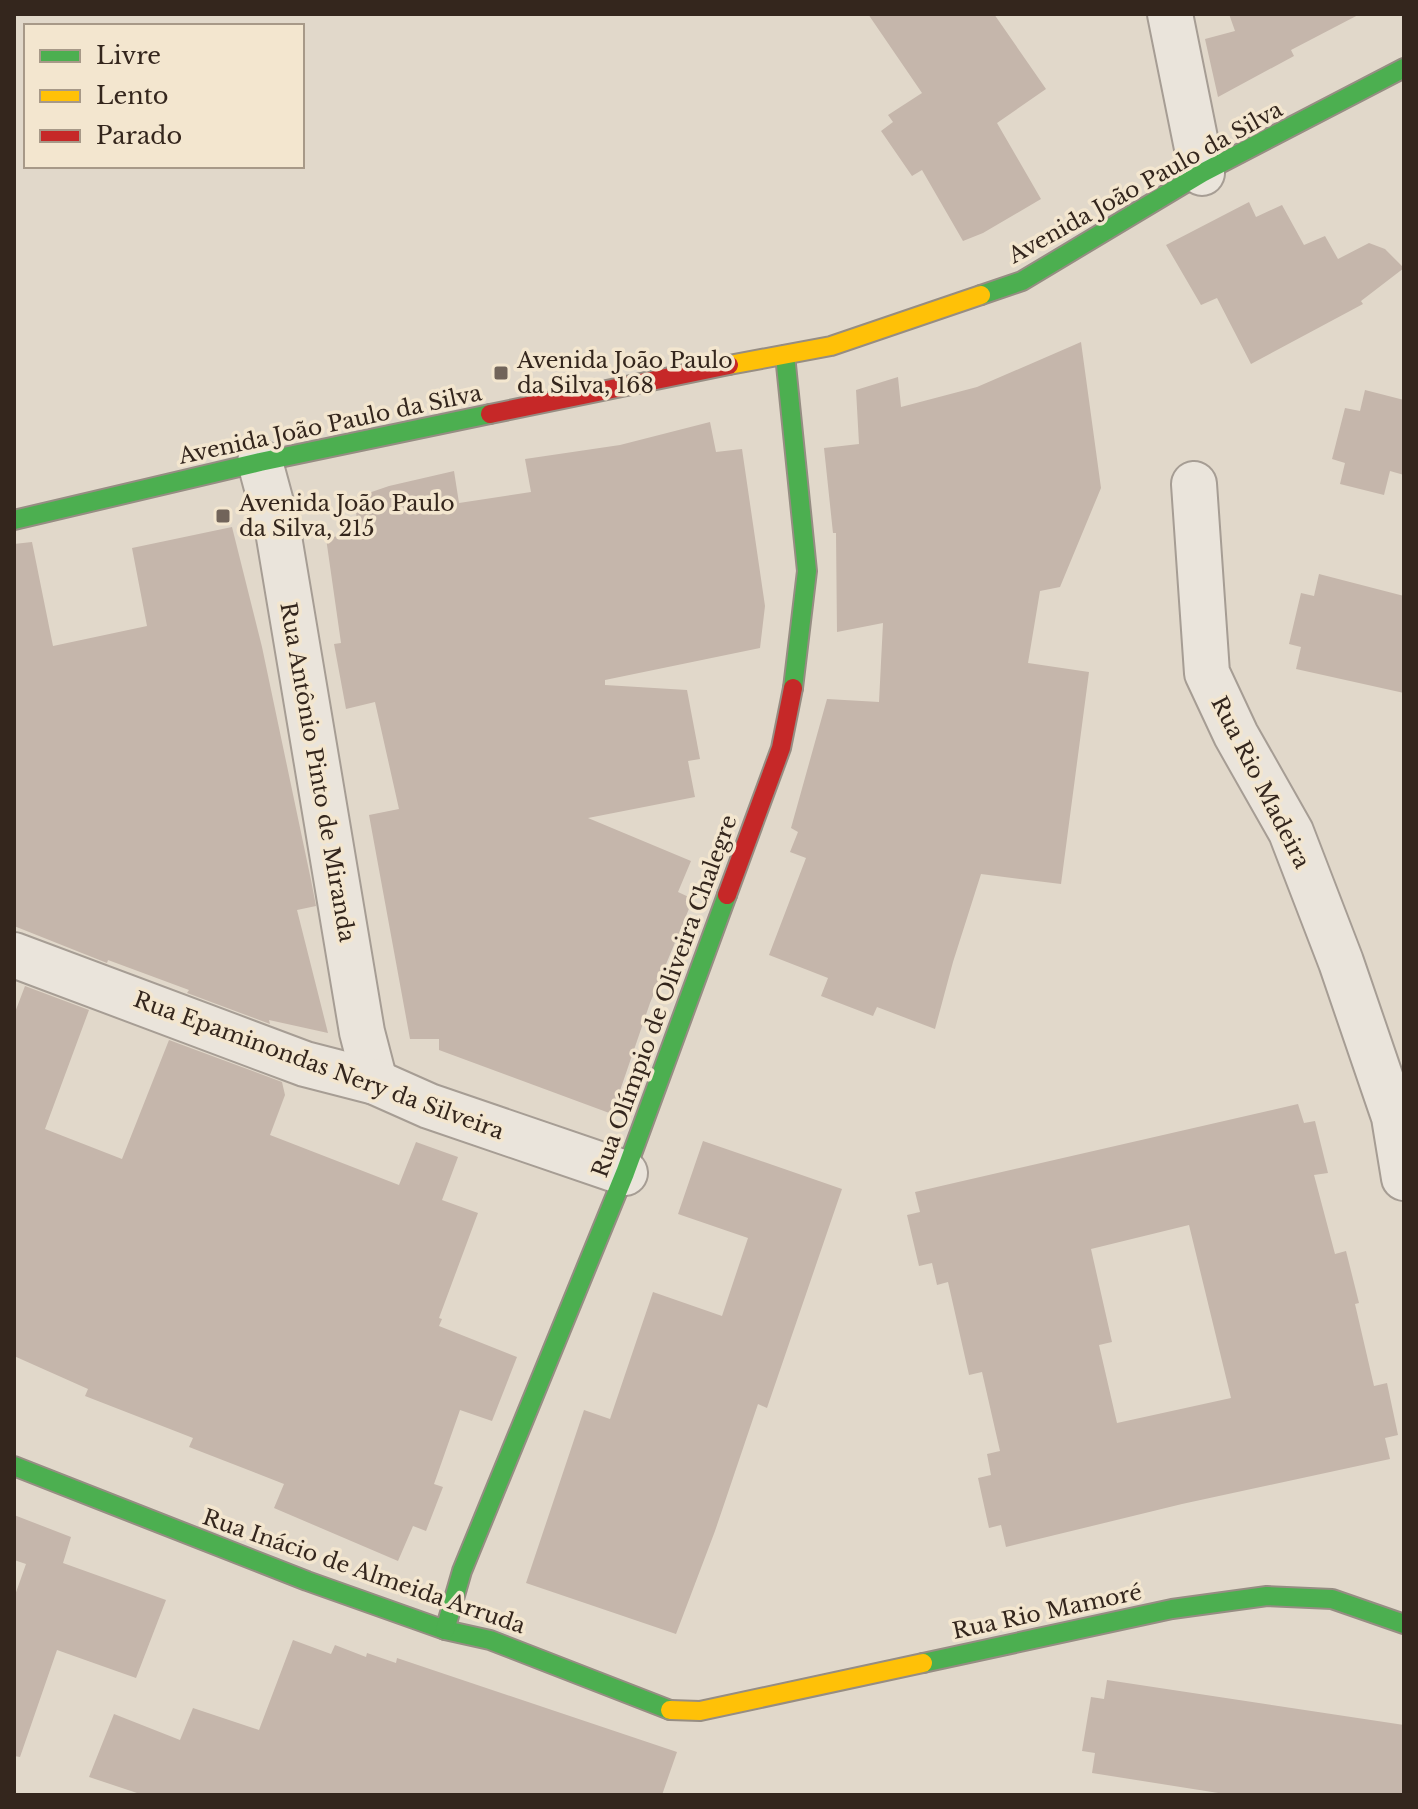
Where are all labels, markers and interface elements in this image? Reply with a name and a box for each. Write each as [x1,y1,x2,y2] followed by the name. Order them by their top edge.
[24,24,304,168] legend
[96,41,161,70] text: Livre
[96,81,169,110] text: Lento
[1003,95,1288,270] street label: Avenida João Paulo da Silva
[96,121,182,150] text: Parado
[516,347,733,399] place label: Avenida João Paulo da Silva, 168
[492,364,510,382] marker: Avenida João Paulo da Silva, 168
[175,379,485,470] street label: Avenida João Paulo da Silva
[238,490,455,542] place label: Avenida João Paulo da Silva, 215
[214,507,232,525] marker: Avenida João Paulo da Silva, 215
[274,600,361,945] street label: Rua Antônio Pinto de Miranda
[1205,692,1316,874] street label: Rua Rio Madeira
[586,811,743,1181] street label: Rua Olímpio de Oliveira Chalegre
[130,986,508,1145] street label: Rua Epaminondas Nery da Silveira
[199,1503,530,1640] street label: Rua Inácio de Almeida Arruda
[950,1578,1144,1645] street label: Rua Rio Mamoré

